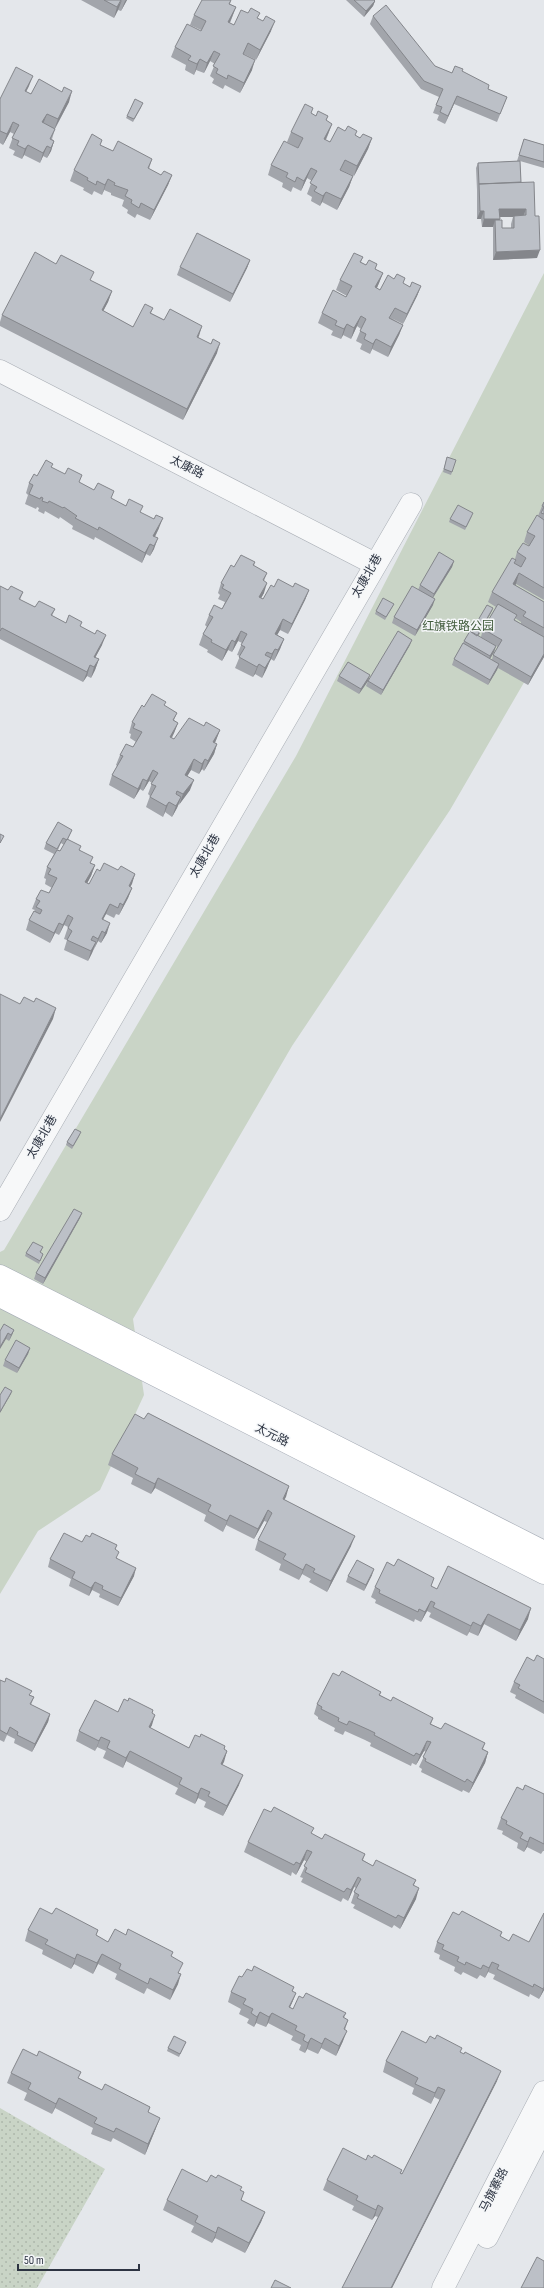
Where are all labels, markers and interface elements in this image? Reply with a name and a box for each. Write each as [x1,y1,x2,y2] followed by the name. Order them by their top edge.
[168,452,206,482] street label: 太康路
[349,551,385,601] street label: 太康北巷
[422,619,494,634] park label: 红旗铁路公园
[187,831,223,881] street label: 太康北巷
[24,1112,60,1162] street label: 太康北巷
[253,1420,291,1450] street label: 太元路
[476,2165,512,2215] street label: 马旗寨路
[18,2246,139,2272] scale bar
[24,2253,44,2268] text: 50 m

